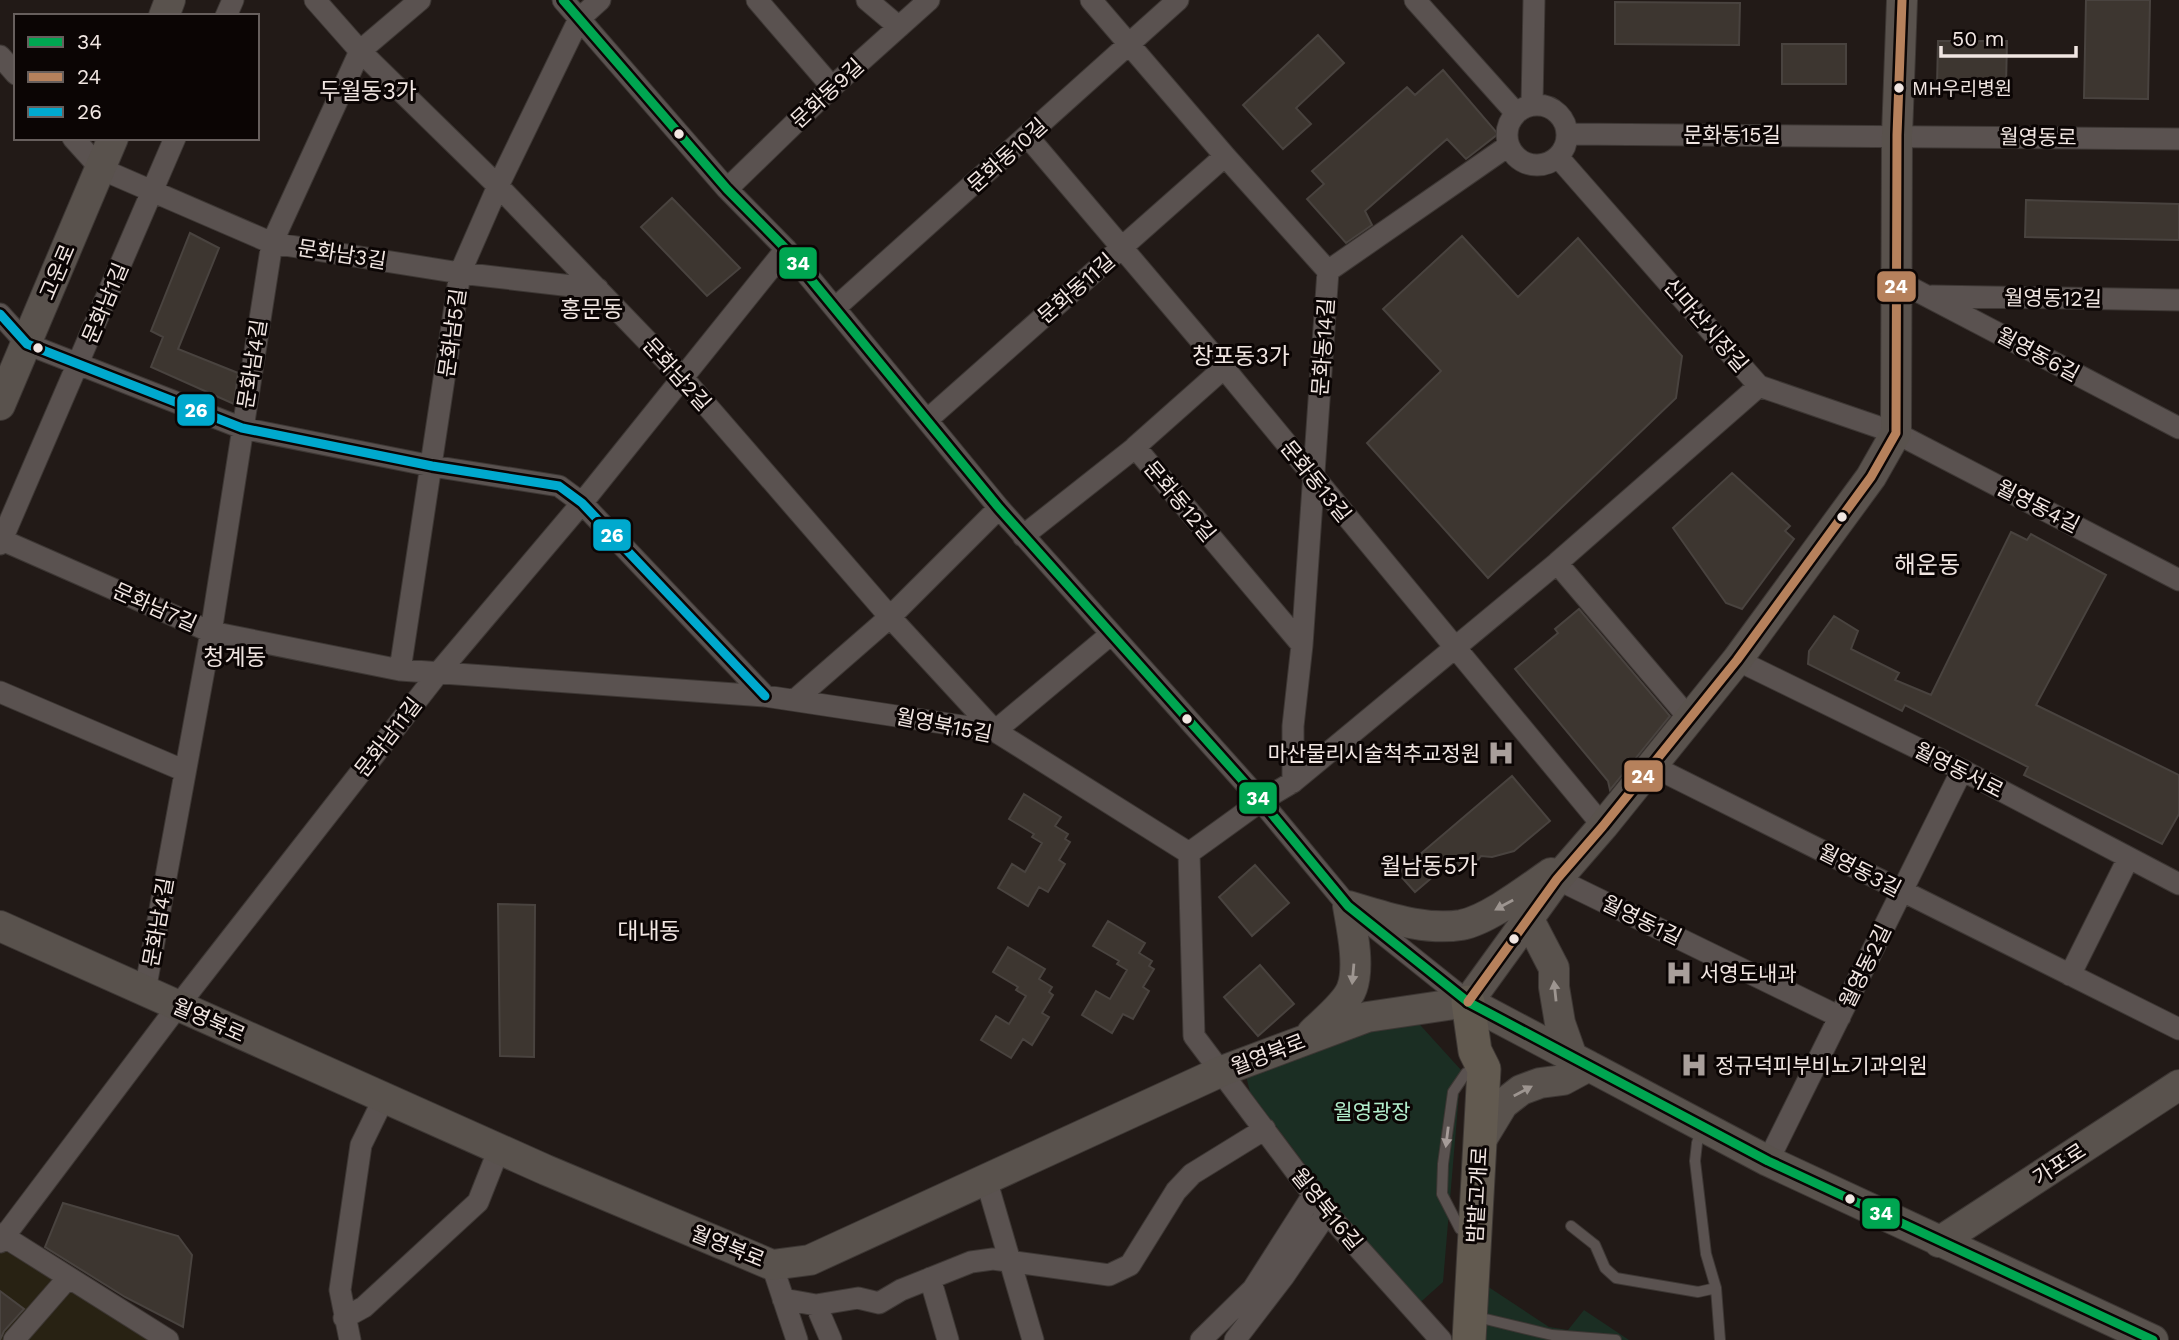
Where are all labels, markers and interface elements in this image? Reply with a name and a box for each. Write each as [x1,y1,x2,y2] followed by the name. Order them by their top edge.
[14,14,259,140] legend
[1941,14,2076,58] scale bar
[1952,26,2004,51] text: 50 m
[77,29,102,54] text: 34
[785,53,869,133] street label: 문화동9길
[77,64,101,89] text: 24
[1912,77,2012,100] place label: MH우리병원
[319,78,417,105] district label: 두월동3가
[1892,81,1906,95] marker: MH우리병원
[77,99,102,124] text: 26
[962,113,1052,197] street label: 문화동10길
[1683,122,1781,147] street label: 문화동15길
[1999,124,2077,150] street label: 월영동로
[672,127,686,141] unlabelled marker
[296,235,388,273] street label: 문화남3길
[34,240,80,304] street label: 고운로
[778,246,818,280] line badge: 34
[1032,248,1120,328] street label: 문화동11길
[786,252,810,275] text: 34
[77,259,133,347] street label: 문화남1길
[1876,270,1917,303] line badge: 24
[1659,273,1753,377] street label: 신마산시장길
[1884,275,1908,298] text: 24
[2004,285,2102,311] street label: 월영동12길
[433,287,471,379] street label: 문화남5길
[560,296,624,323] district label: 홍문동
[1307,297,1339,397] street label: 문화동14길
[233,318,271,410] street label: 문화남4길
[1992,322,2084,386] street label: 월영동6길
[638,332,716,416] street label: 문화남2길
[31,341,45,355] unlabelled marker
[1192,343,1290,370] district label: 창포동3가
[176,393,216,427] line badge: 26
[184,399,208,422] text: 26
[1276,435,1356,527] street label: 문화동13길
[1139,456,1221,546] street label: 문화동12길
[1992,474,2084,538] street label: 월영동4길
[1835,510,1849,524] unlabelled marker
[592,518,632,552] line badge: 26
[600,524,624,547] text: 26
[1894,551,1960,579] district label: 해운동
[109,577,201,637] street label: 문화남7길
[203,644,267,671] district label: 청계동
[349,692,427,782] street label: 문화남11길
[894,703,994,747] street label: 월영북15길
[1180,712,1194,726] unlabelled marker
[1910,737,2008,803] street label: 월영동서로
[1486,738,1516,768] hospital icon: 마산물리시술척추교정원
[1267,741,1480,766] place label: 마산물리시술척추교정원
[1623,759,1664,793] line badge: 24
[1631,765,1655,788] text: 24
[1238,781,1278,815] line badge: 34
[1246,787,1270,810] text: 34
[1814,839,1906,901] street label: 월영동3길
[1380,853,1478,880] district label: 월남동5가
[138,875,178,969] street label: 문화남4길
[1598,890,1686,950] street label: 월영동1길
[1494,899,1513,911] one-way arrow
[617,918,681,945] district label: 대내동
[1834,920,1896,1012] street label: 월영동2길
[1507,932,1521,946] unlabelled marker
[1664,958,1694,988] hospital icon: 서영도내과
[1700,961,1797,986] place label: 서영도내과
[1347,963,1358,985] one-way arrow
[1549,980,1560,1002] one-way arrow
[169,993,249,1047] street label: 월영북로
[1227,1028,1309,1080] street label: 월영북로
[1679,1050,1709,1080] hospital icon: 정규덕피부비뇨기과의원
[1715,1053,1928,1078] place label: 정규덕피부비뇨기과의원
[1513,1085,1532,1097] one-way arrow
[1333,1099,1411,1124] park label: 월영광장
[1441,1126,1452,1148] one-way arrow
[2028,1138,2090,1190] street label: 가포로
[1462,1146,1492,1244] street label: 밤밭고개로
[1286,1163,1368,1255] street label: 월영북16길
[1843,1192,1857,1206] unlabelled marker
[1861,1197,1901,1230] line badge: 34
[1869,1202,1893,1225] text: 34
[687,1220,769,1272] street label: 월영북로

